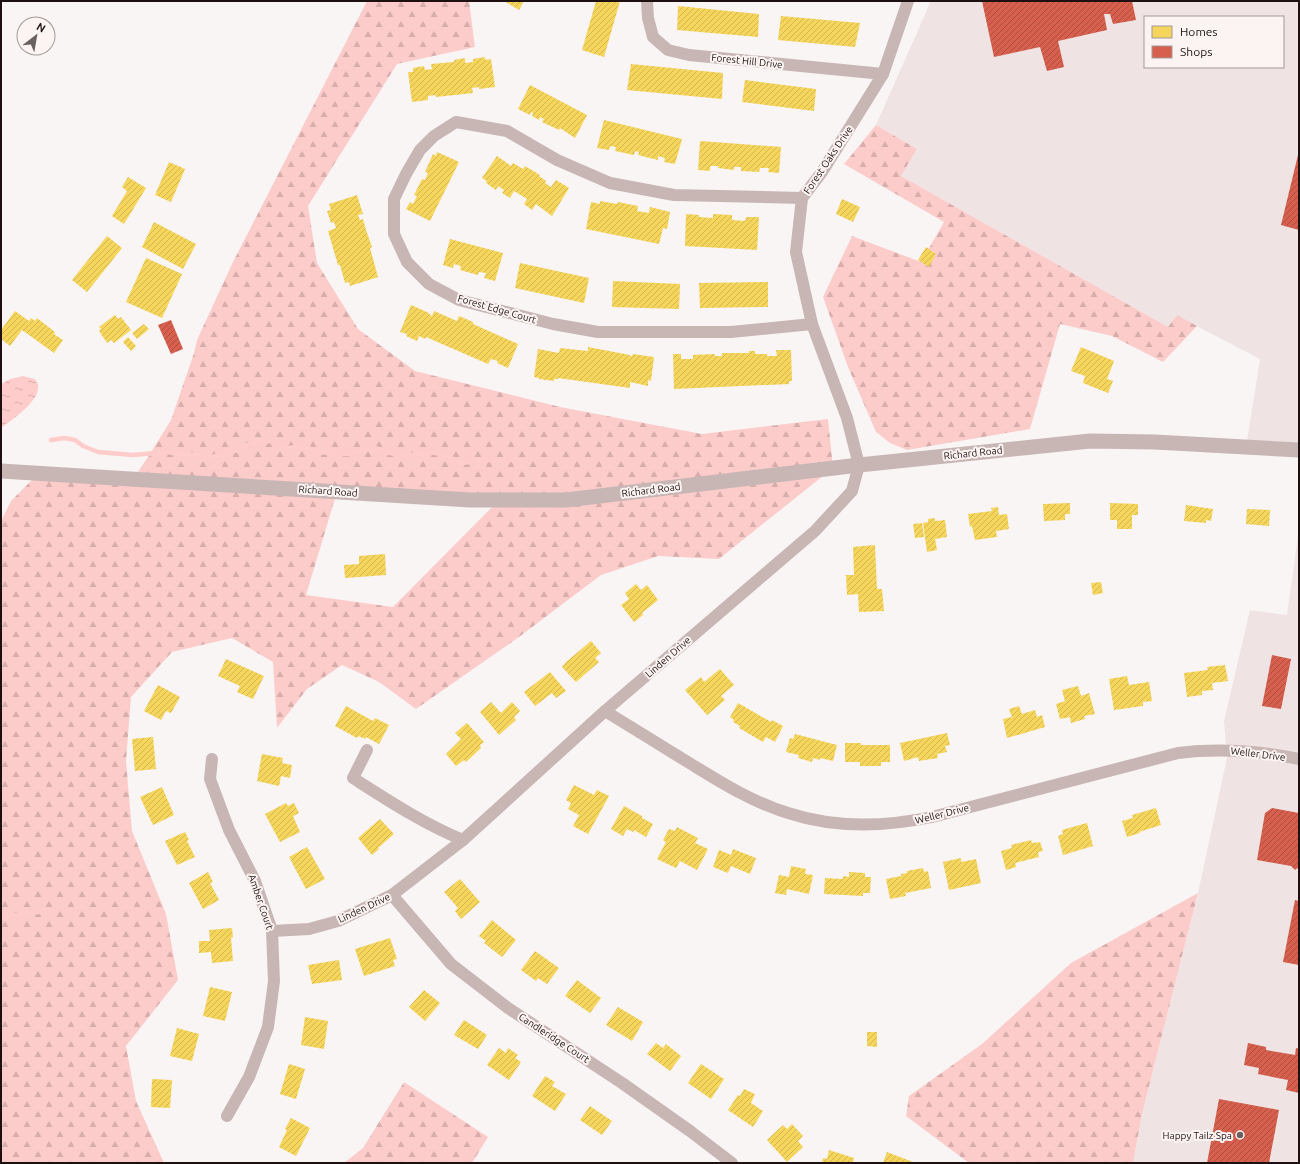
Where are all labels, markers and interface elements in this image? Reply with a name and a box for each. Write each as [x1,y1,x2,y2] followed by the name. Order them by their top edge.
[16,16,56,56] north arrow
[1144,16,1284,68] legend
[35,20,48,35] text: N
[1180,25,1218,38] text: Homes
[1180,45,1212,58] text: Shops
[711,52,783,70] street label: Forest Hill Drive
[801,124,855,196] street label: Forest Oaks Drive
[456,293,538,326] street label: Forest Edge Court
[943,444,1003,462] street label: Richard Road
[621,481,681,499] street label: Richard Road
[298,483,358,499] street label: Richard Road
[643,634,693,680] street label: Linden Drive
[1230,745,1286,763] street label: Weller Drive
[914,802,970,826] street label: Weller Drive
[246,873,276,931] street label: Amber Court
[336,891,392,925] street label: Linden Drive
[517,1011,591,1065] street label: Candleridge Court
[1163,1130,1232,1141] place label: Happy Tailz Spa
[1235,1130,1245,1140] marker: Happy Tailz Spa

